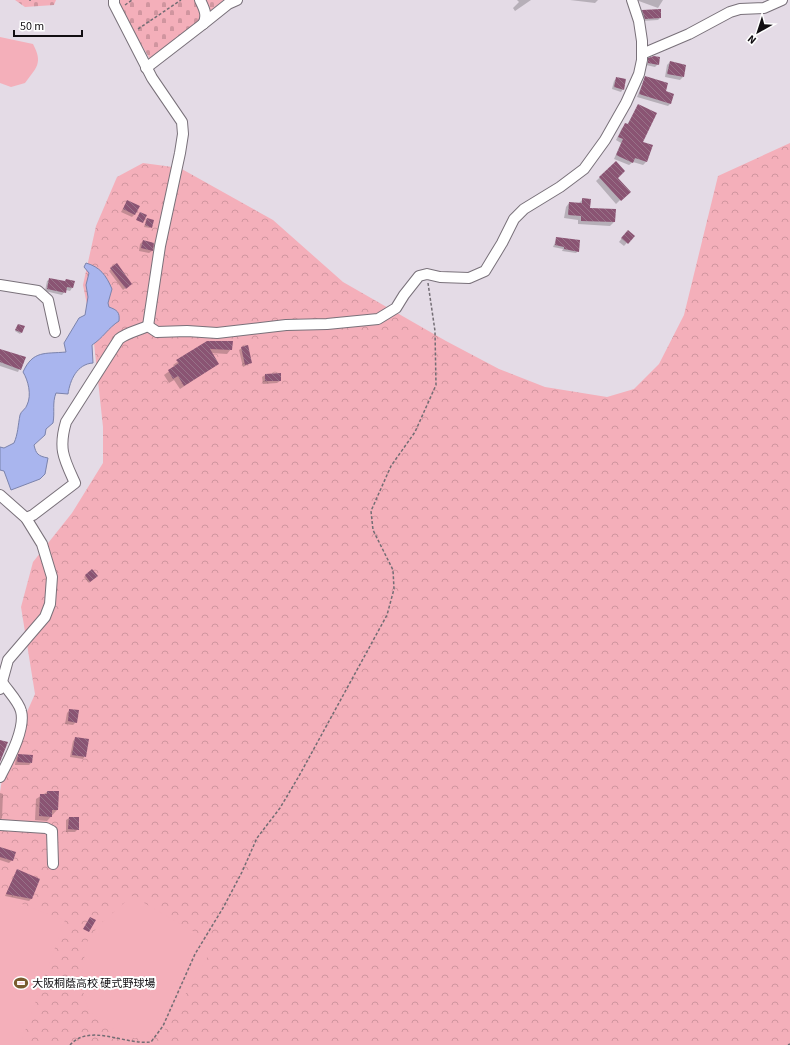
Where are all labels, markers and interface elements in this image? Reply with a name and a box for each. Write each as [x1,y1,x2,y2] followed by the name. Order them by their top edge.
[14,12,82,38] scale bar
[738,12,778,52] north arrow
[20,18,44,35] text: 50 m
[744,31,760,48] text: N
[13,975,29,991] sports icon: 大阪桐蔭高校 硬式野球場
[32,976,155,991] place label: 大阪桐蔭高校 硬式野球場

